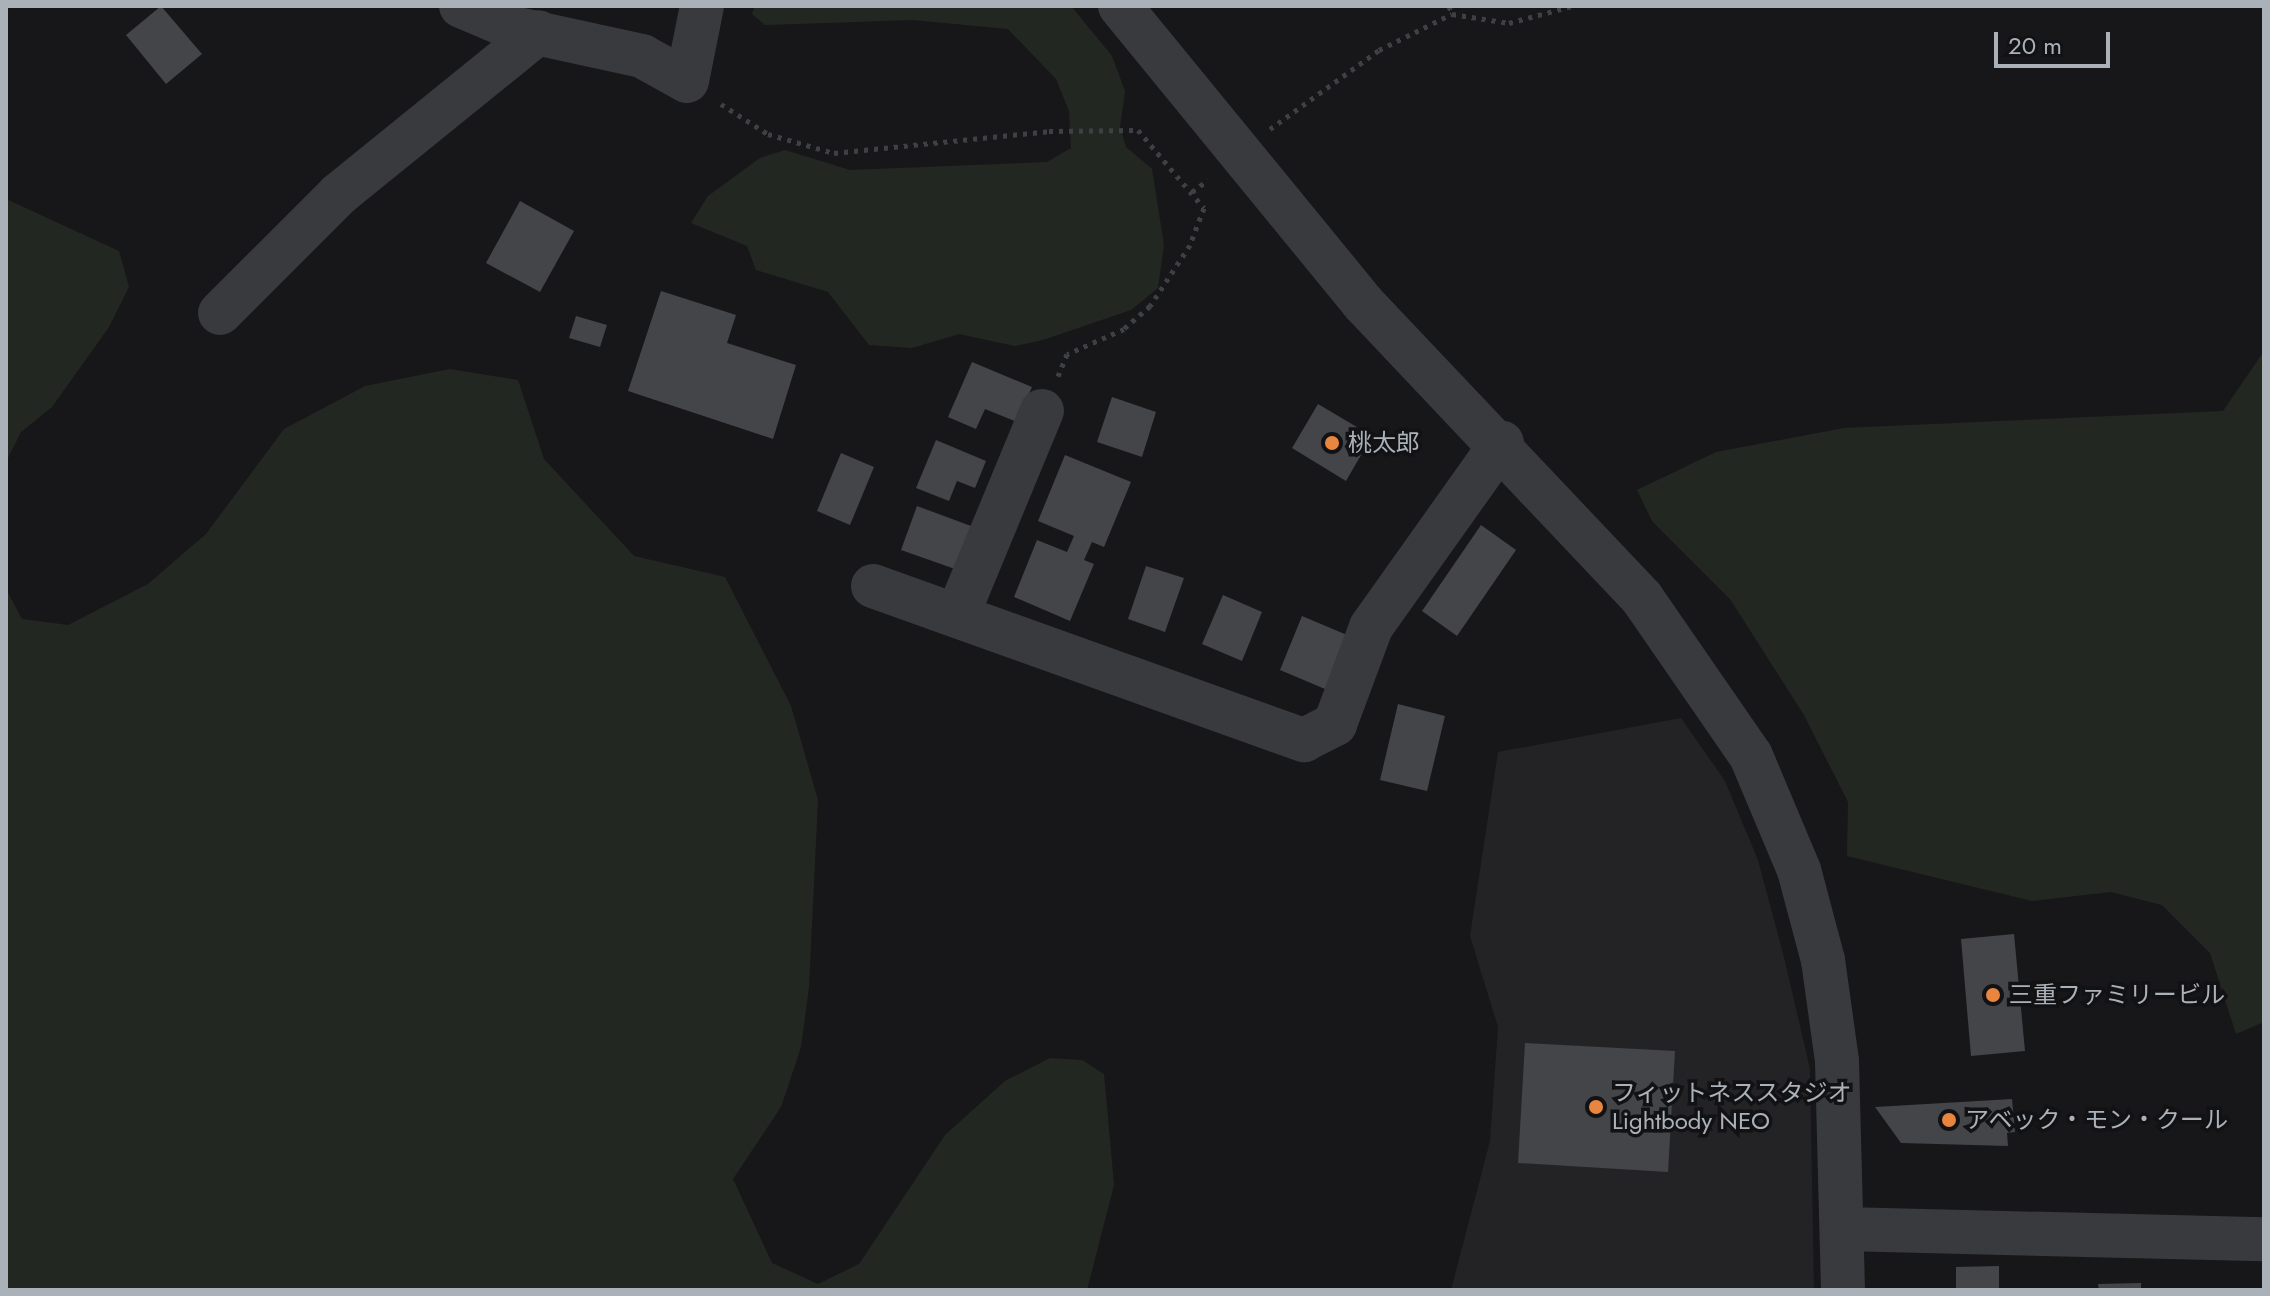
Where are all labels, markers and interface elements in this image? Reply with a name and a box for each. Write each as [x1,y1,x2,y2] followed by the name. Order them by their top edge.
[1998,16,2114,66] scale bar
[2008,28,2062,63] text: 20 m
[1348,429,1420,457] place label: 桃太郎
[1323,434,1341,452] marker: 桃太郎
[2009,981,2225,1009] place label: 三重ファミリービル
[1984,986,2002,1004] marker: 三重ファミリービル
[1612,1079,1852,1135] place label: フィットネススタジオ Lightbody NEO
[1587,1098,1605,1116] marker: フィットネススタジオ Lightbody NEO
[1965,1106,2229,1134] place label: アベック・モン・クール
[1940,1111,1958,1129] marker: アベック・モン・クール

